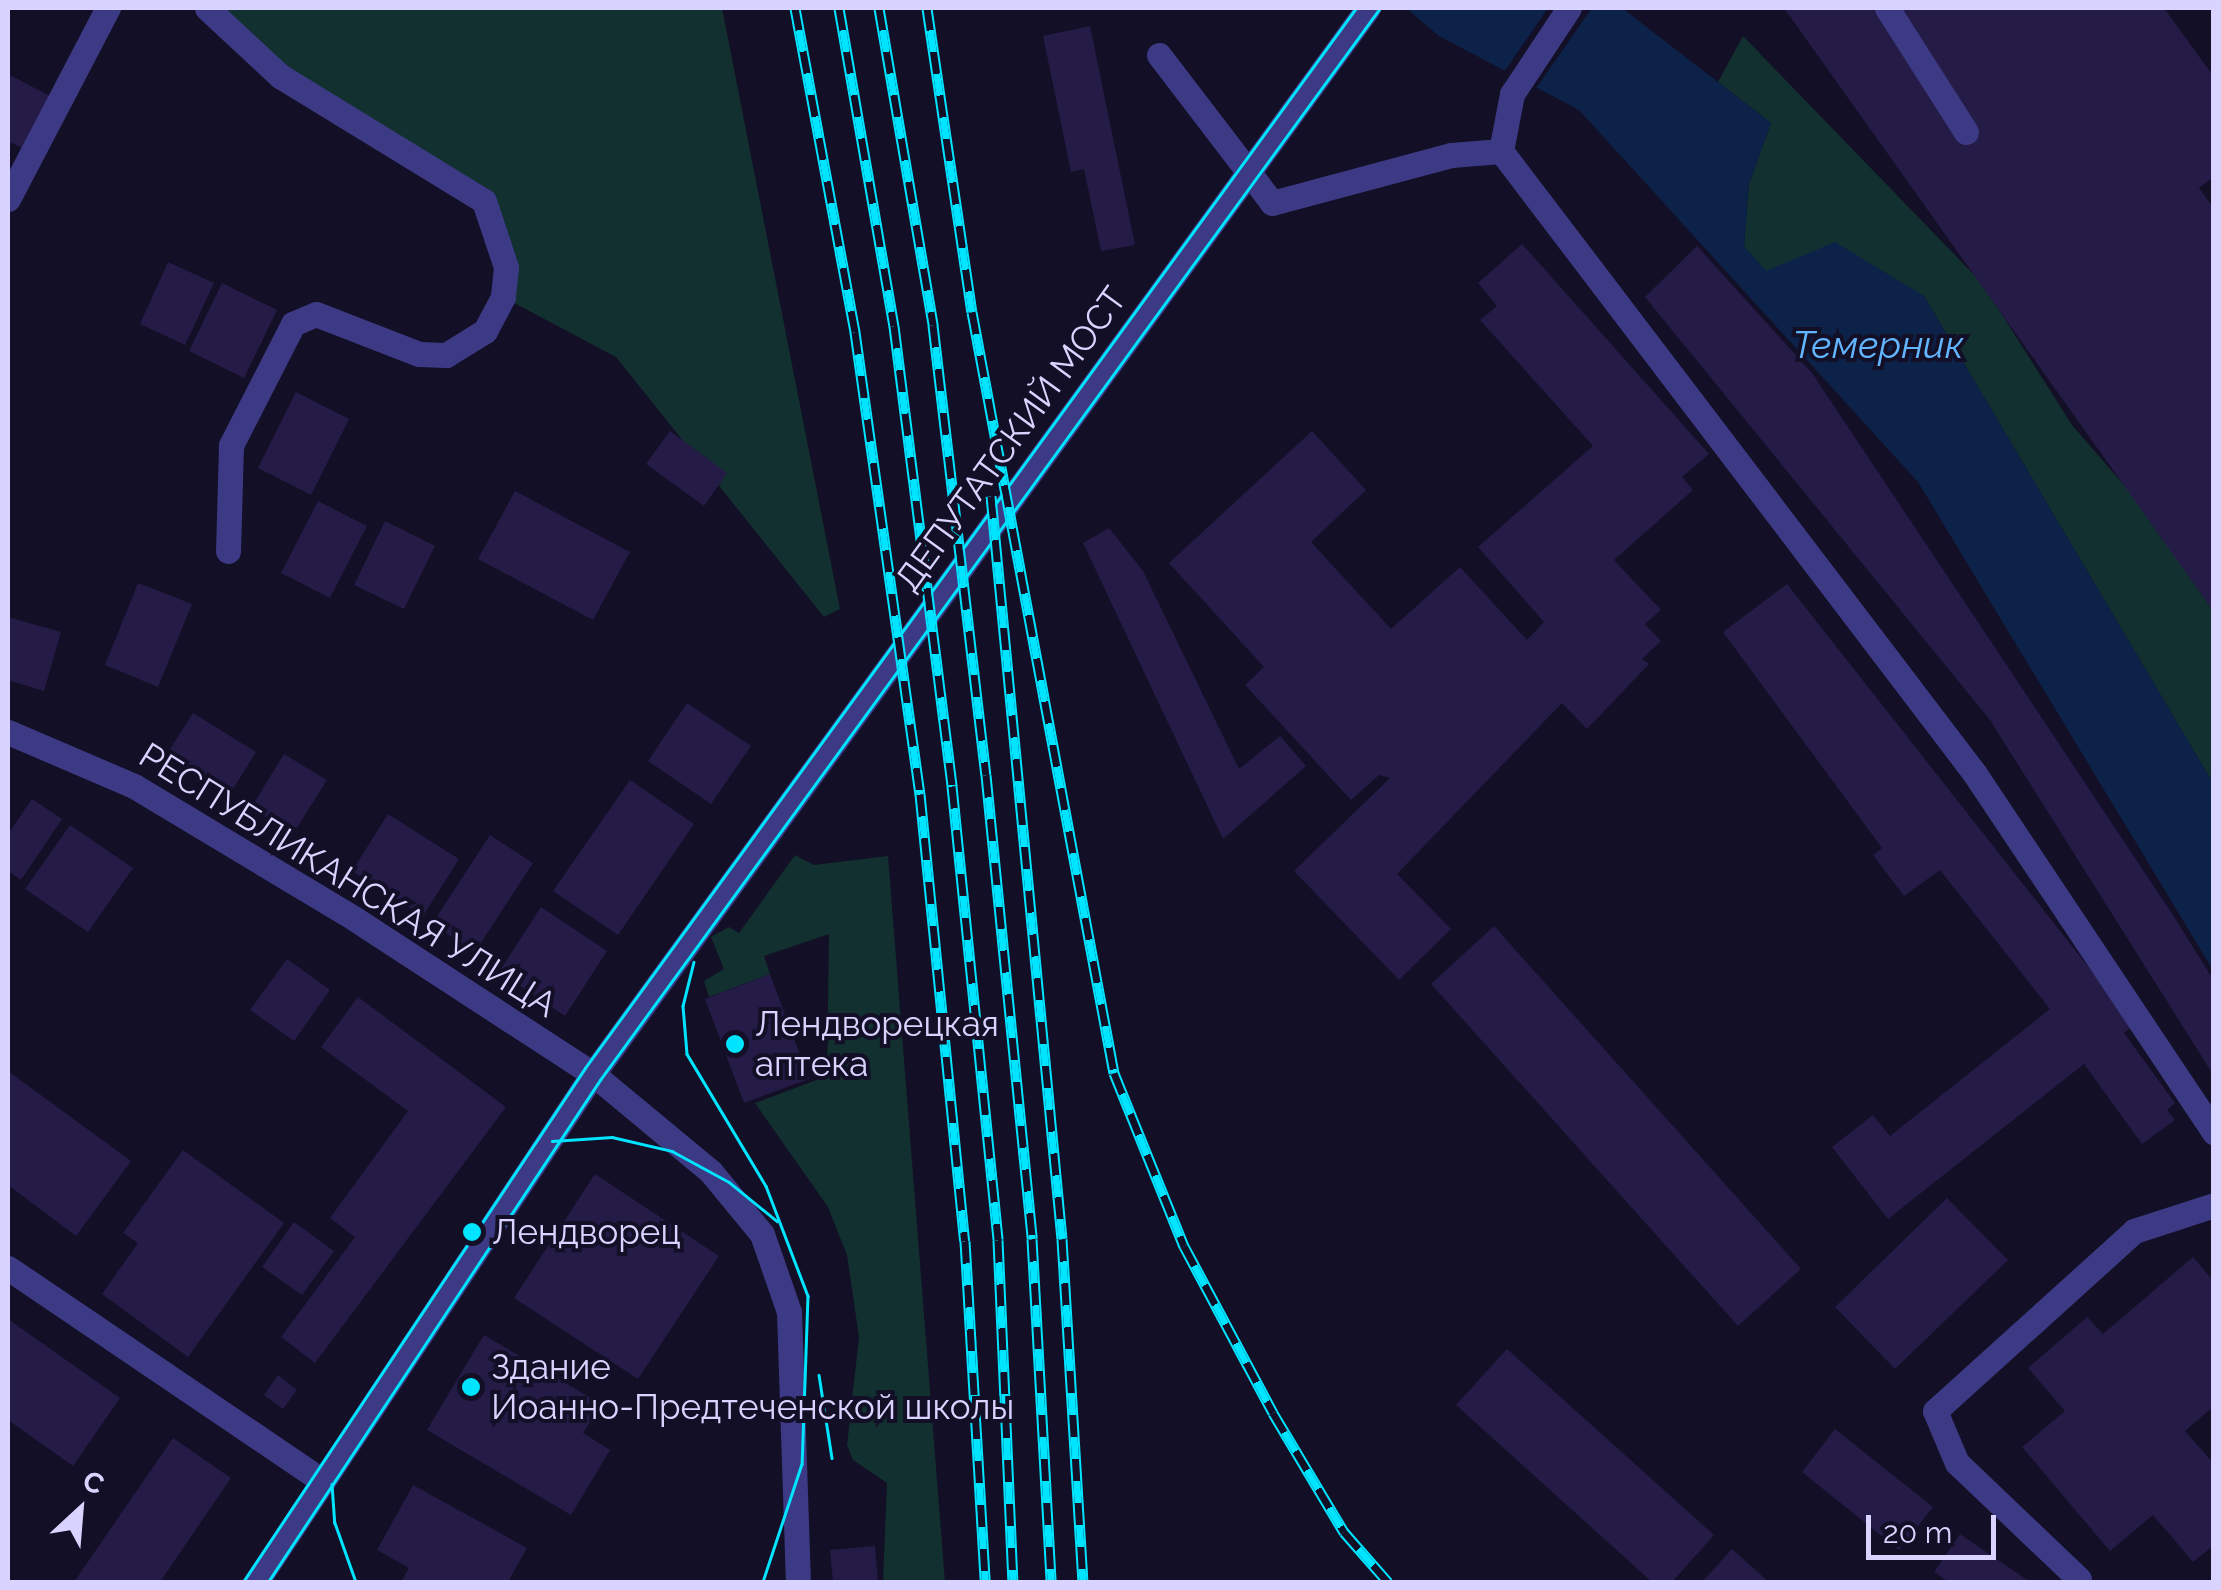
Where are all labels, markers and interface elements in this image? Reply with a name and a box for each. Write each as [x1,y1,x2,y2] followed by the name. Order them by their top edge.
[887,279,1135,599] street label: ДЕПУТАТСКИЙ МОСТ
[1792,322,1964,368] water label: Темерник
[132,734,564,1026] street label: РЕСПУБЛИКАНСКАЯ УЛИЦА
[755,1003,999,1085] place label: Лендворецкая аптека
[724,1033,746,1055] marker: Лендворецкая аптека
[492,1211,681,1253] place label: Лендворец
[461,1221,483,1243] marker: Лендворец
[491,1346,1014,1428] place label: Здание Иоанно-Предтеченской школы
[460,1376,482,1398] marker: Здание Иоанно-Предтеченской школы
[30,1460,130,1560] north arrow
[78,1464,109,1502] text: С
[1871,1495,2001,1557] scale bar
[1883,1515,1952,1550] text: 20 m

